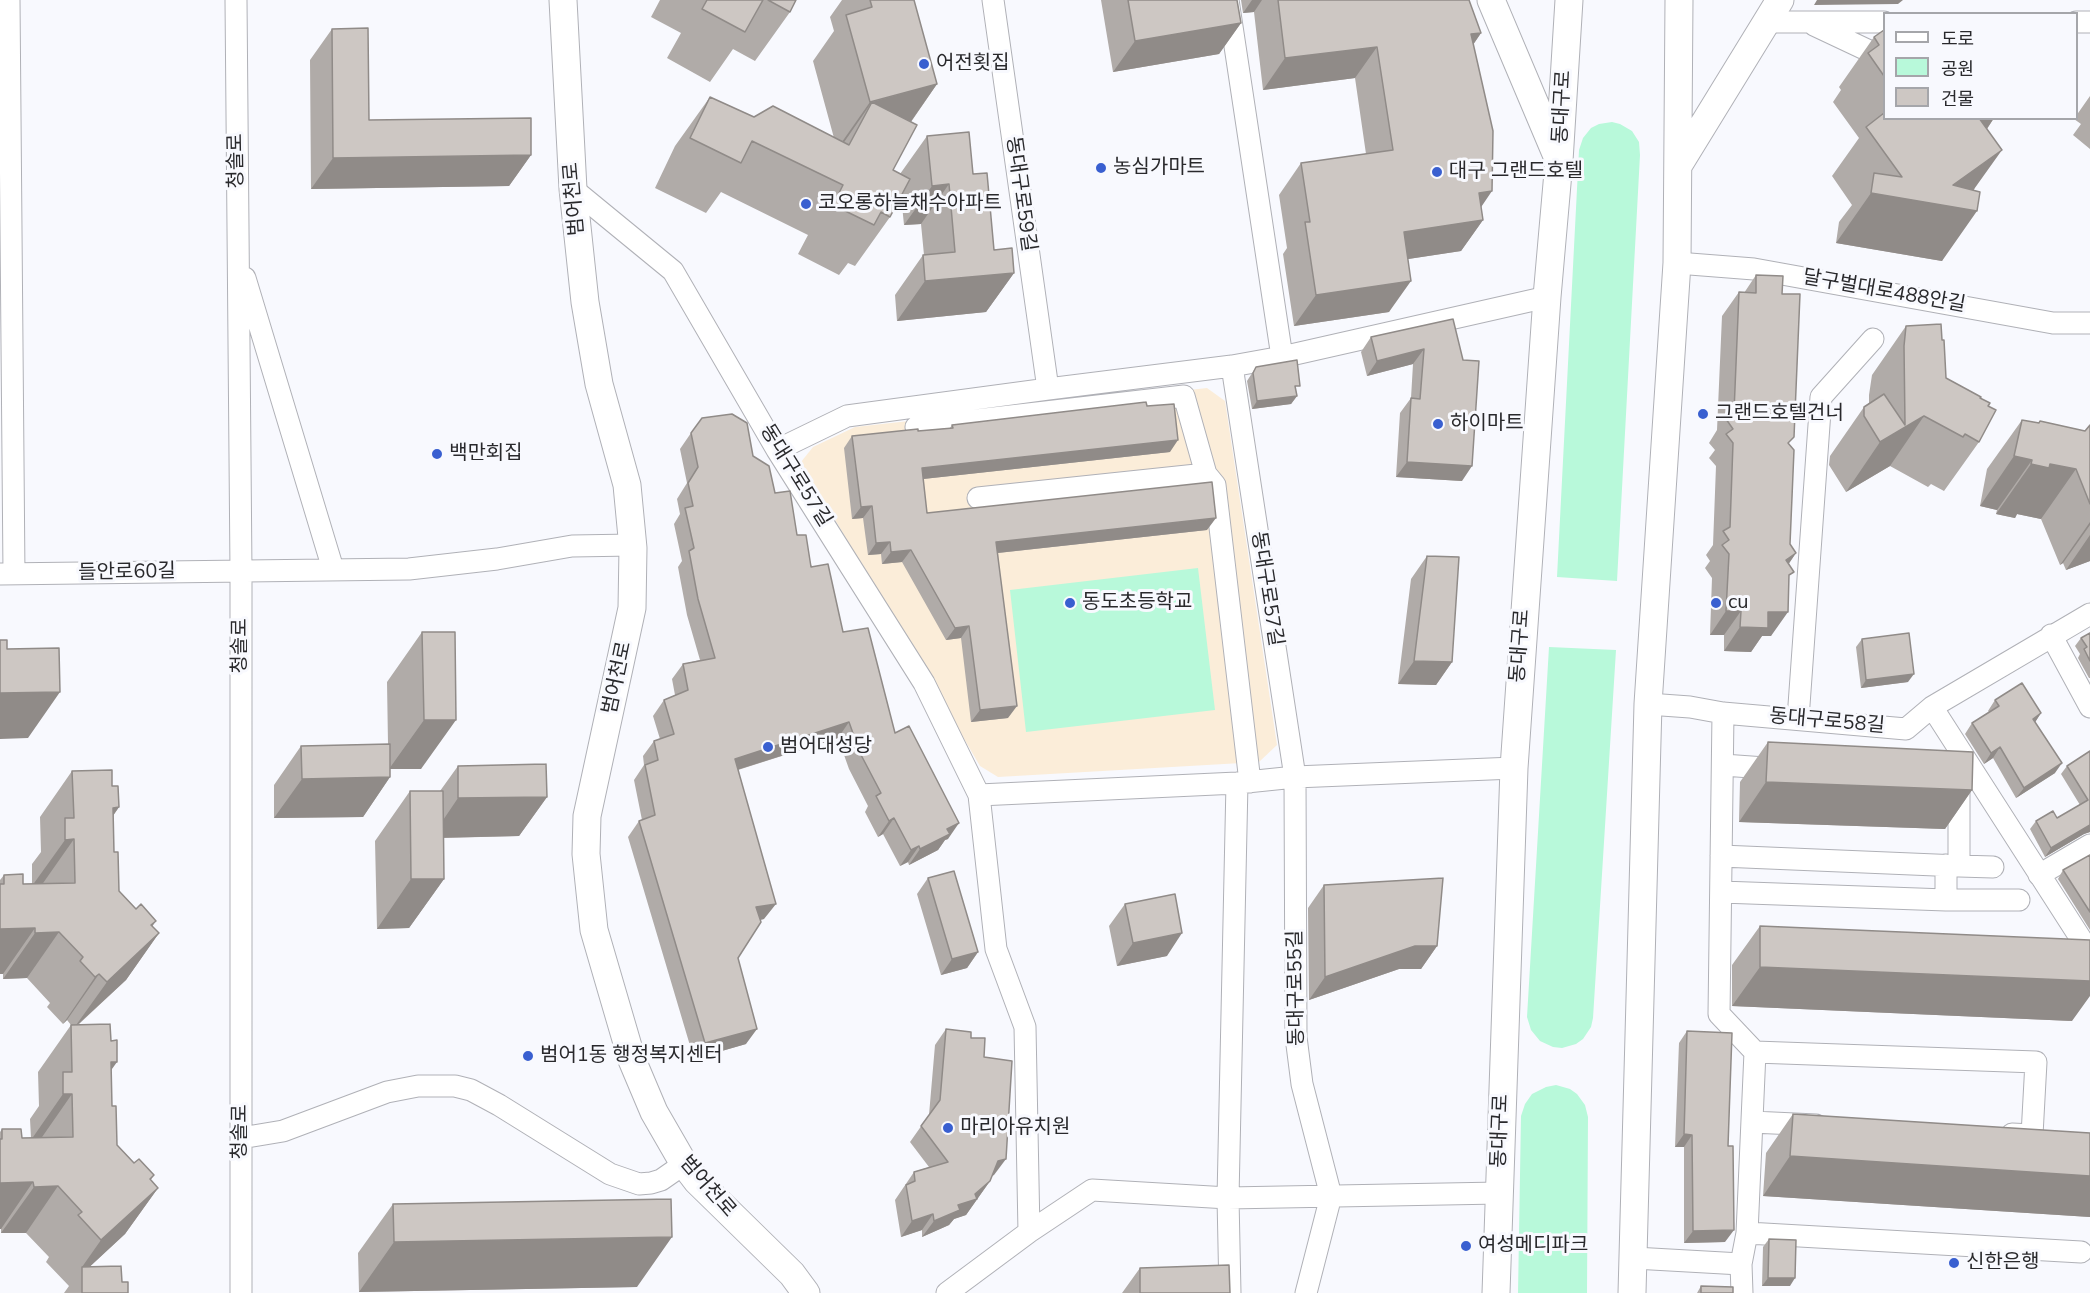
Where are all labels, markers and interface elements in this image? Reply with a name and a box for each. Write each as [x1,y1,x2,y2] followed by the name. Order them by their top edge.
[1883,12,2078,120] legend
[1941,27,1974,51] text: 도로
[936,52,1010,76] place label: 어전횟집
[917,57,931,71] marker: 어전횟집
[1941,57,1974,81] text: 공원
[1549,70,1577,144] street label: 동대구로
[1941,87,1974,111] text: 건물
[225,133,249,189] street label: 청솔로
[1000,135,1040,253] street label: 동대구로59길
[1113,156,1205,180] place label: 농심가마트
[1449,160,1583,184] place label: 대구 그랜드호텔
[560,161,590,237] street label: 범어천로
[1094,161,1108,175] marker: 농심가마트
[1430,165,1444,179] marker: 대구 그랜드호텔
[818,192,1002,216] place label: 코오롱하늘채수아파트
[799,197,813,211] marker: 코오롱하늘채수아파트
[1801,266,1967,318] street label: 달구벌대로488안길
[1715,402,1844,426] place label: 그랜드호텔건너
[1696,407,1710,421] marker: 그랜드호텔건너
[1450,412,1524,436] place label: 하이마트
[1431,417,1445,431] marker: 하이마트
[754,420,836,532] street label: 동대구로57길
[449,442,523,466] place label: 백만회집
[430,447,444,461] marker: 백만회집
[1245,530,1287,648] street label: 동대구로57길
[78,560,176,586] street label: 들안로60길
[1082,591,1192,615] place label: 동도초등학교
[1728,591,1748,615] place label: cu
[1063,596,1077,610] marker: 동도초등학교
[1709,596,1723,610] marker: cu
[1506,608,1536,684] street label: 동대구로
[229,618,253,674] street label: 청솔로
[599,640,637,716] street label: 범어천로
[1768,705,1886,739] street label: 동대구로58길
[780,735,872,759] place label: 범어대성당
[761,740,775,754] marker: 범어대성당
[1284,930,1310,1046] street label: 동대구로55길
[540,1044,723,1068] place label: 범어1동 행정복지센터
[521,1049,535,1063] marker: 범어1동 행정복지센터
[1488,1094,1514,1168] street label: 동대구로
[229,1104,253,1160] street label: 청솔로
[960,1116,1070,1140] place label: 마리아유치원
[941,1121,955,1135] marker: 마리아유치원
[674,1151,740,1223] street label: 범어천로
[1478,1234,1588,1258] place label: 여성메디파크
[1459,1239,1473,1253] marker: 여성메디파크
[1966,1251,2040,1275] place label: 신한은행
[1947,1256,1961,1270] marker: 신한은행

